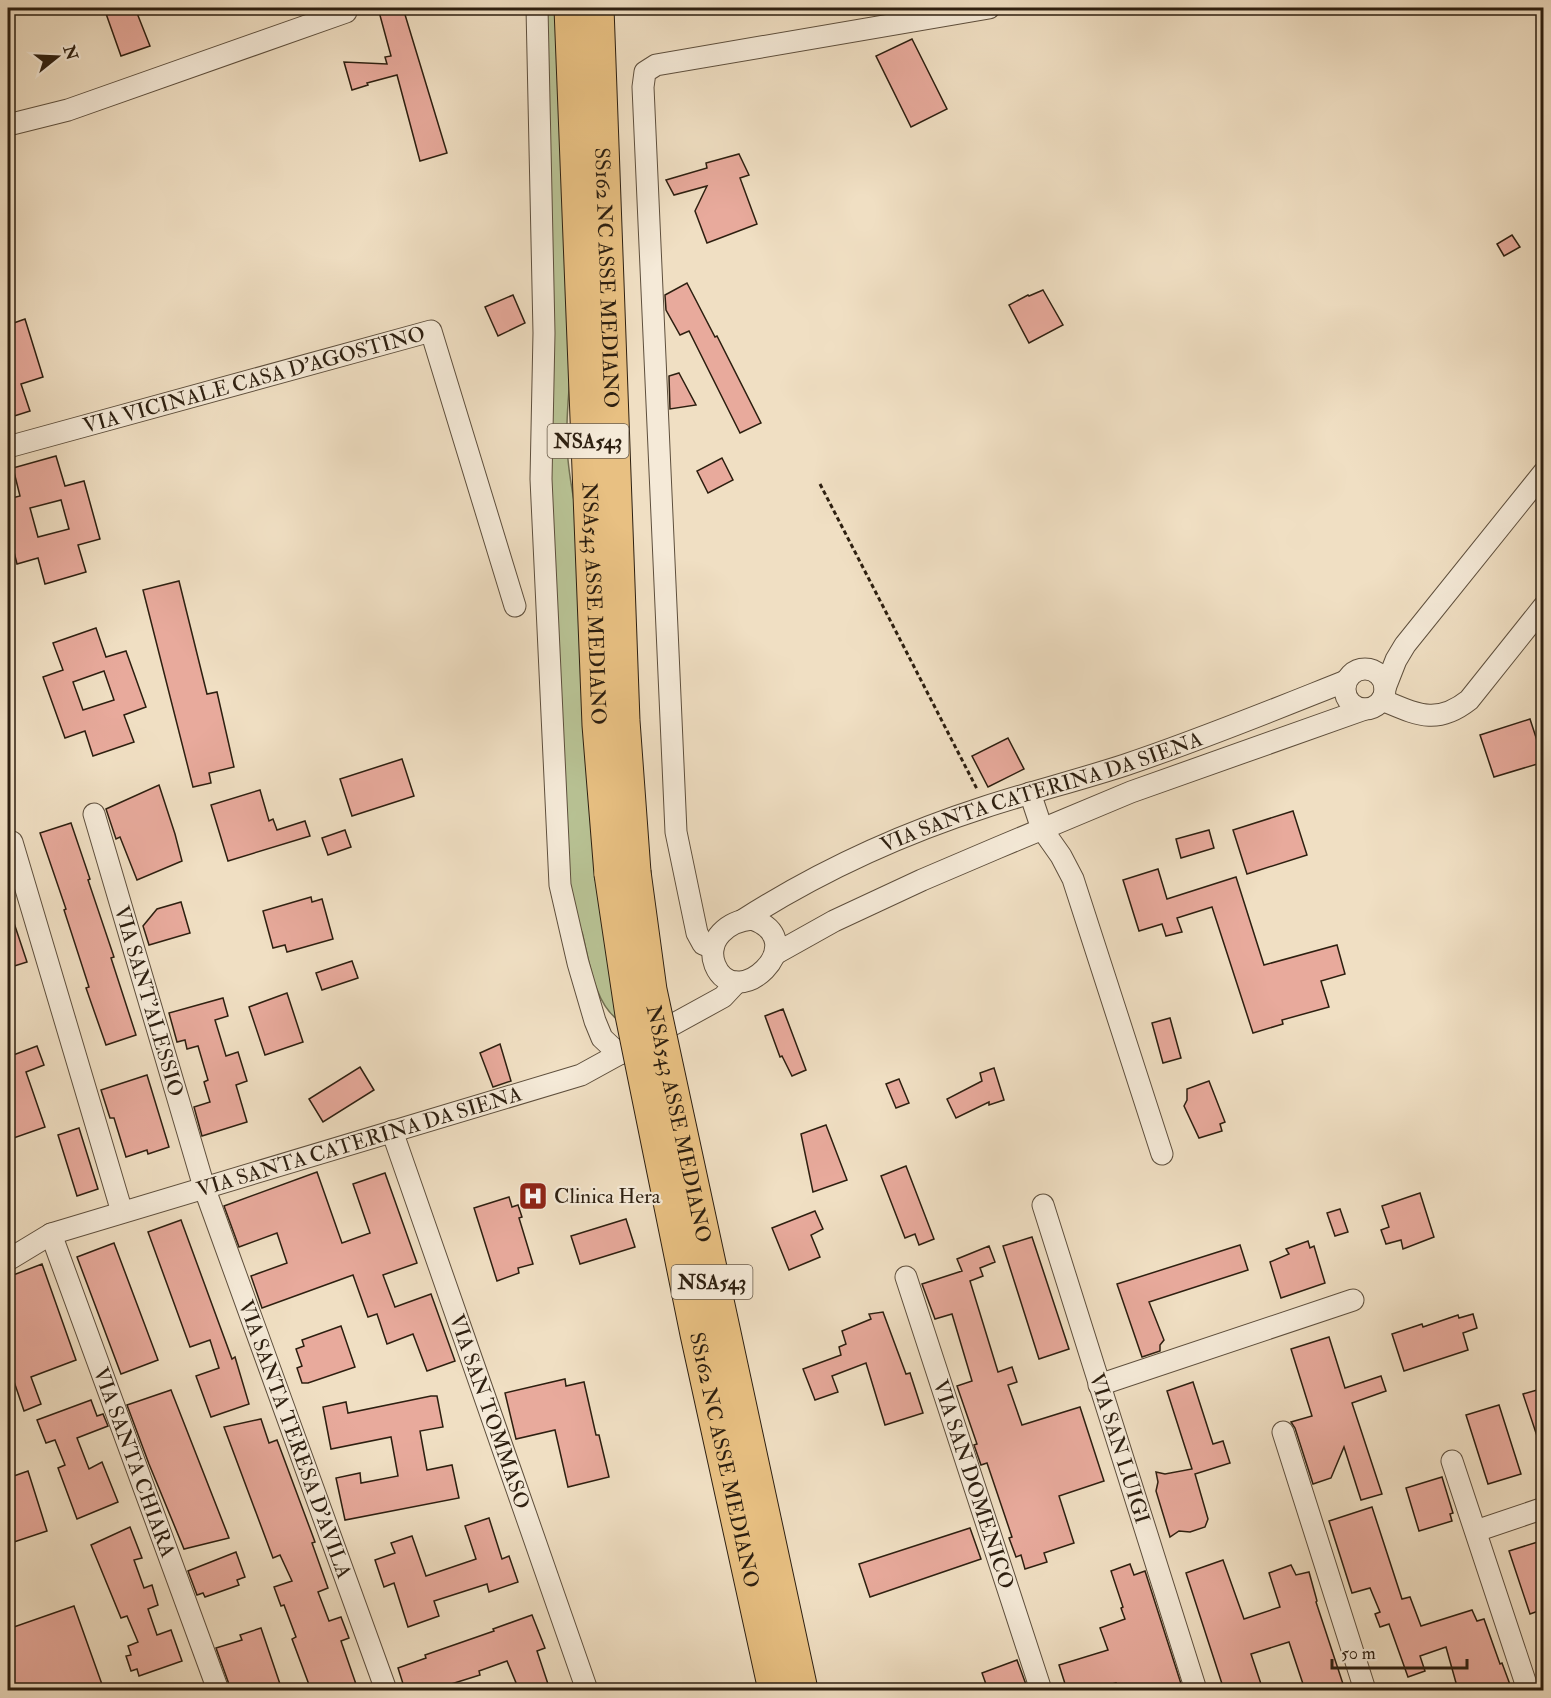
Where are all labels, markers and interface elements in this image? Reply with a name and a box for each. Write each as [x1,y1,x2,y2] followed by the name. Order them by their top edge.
[27,27,87,87] north arrow
[58,42,82,63] text: N
[588,147,625,409] street label: SS162 NC ASSE MEDIANO
[80,320,428,440] street label: VIA VICINALE CASA D'AGOSTINO
[548,424,628,458] road number: NSA543
[576,482,612,725] street label: NSA543 ASSE MEDIANO
[876,726,1206,859] street label: VIA SANTA CATERINA DA SIENA
[108,903,190,1100] street label: VIA SANT'ALESSIO
[640,1003,717,1245] street label: NSA543 ASSE MEDIANO
[194,1081,525,1204] street label: VIA SANTA CATERINA DA SIENA
[517,1180,549,1212] hospital icon: Clinica Hera
[554,1183,661,1210] place label: Clinica Hera
[672,1265,752,1299] road number: NSA543
[232,1296,357,1582] street label: VIA SANTA TERESA D'AVILA
[443,1311,536,1513] street label: VIA SAN TOMMASO
[683,1330,765,1590] street label: SS162 NC ASSE MEDIANO
[87,1364,181,1561] street label: VIA SANTA CHIARA
[1083,1370,1156,1527] street label: VIA SAN LUIGI
[927,1376,1020,1592] street label: VIA SAN DOMENICO
[1332,1632,1467,1670] scale bar
[1341,1642,1376,1665] text: 50 m

